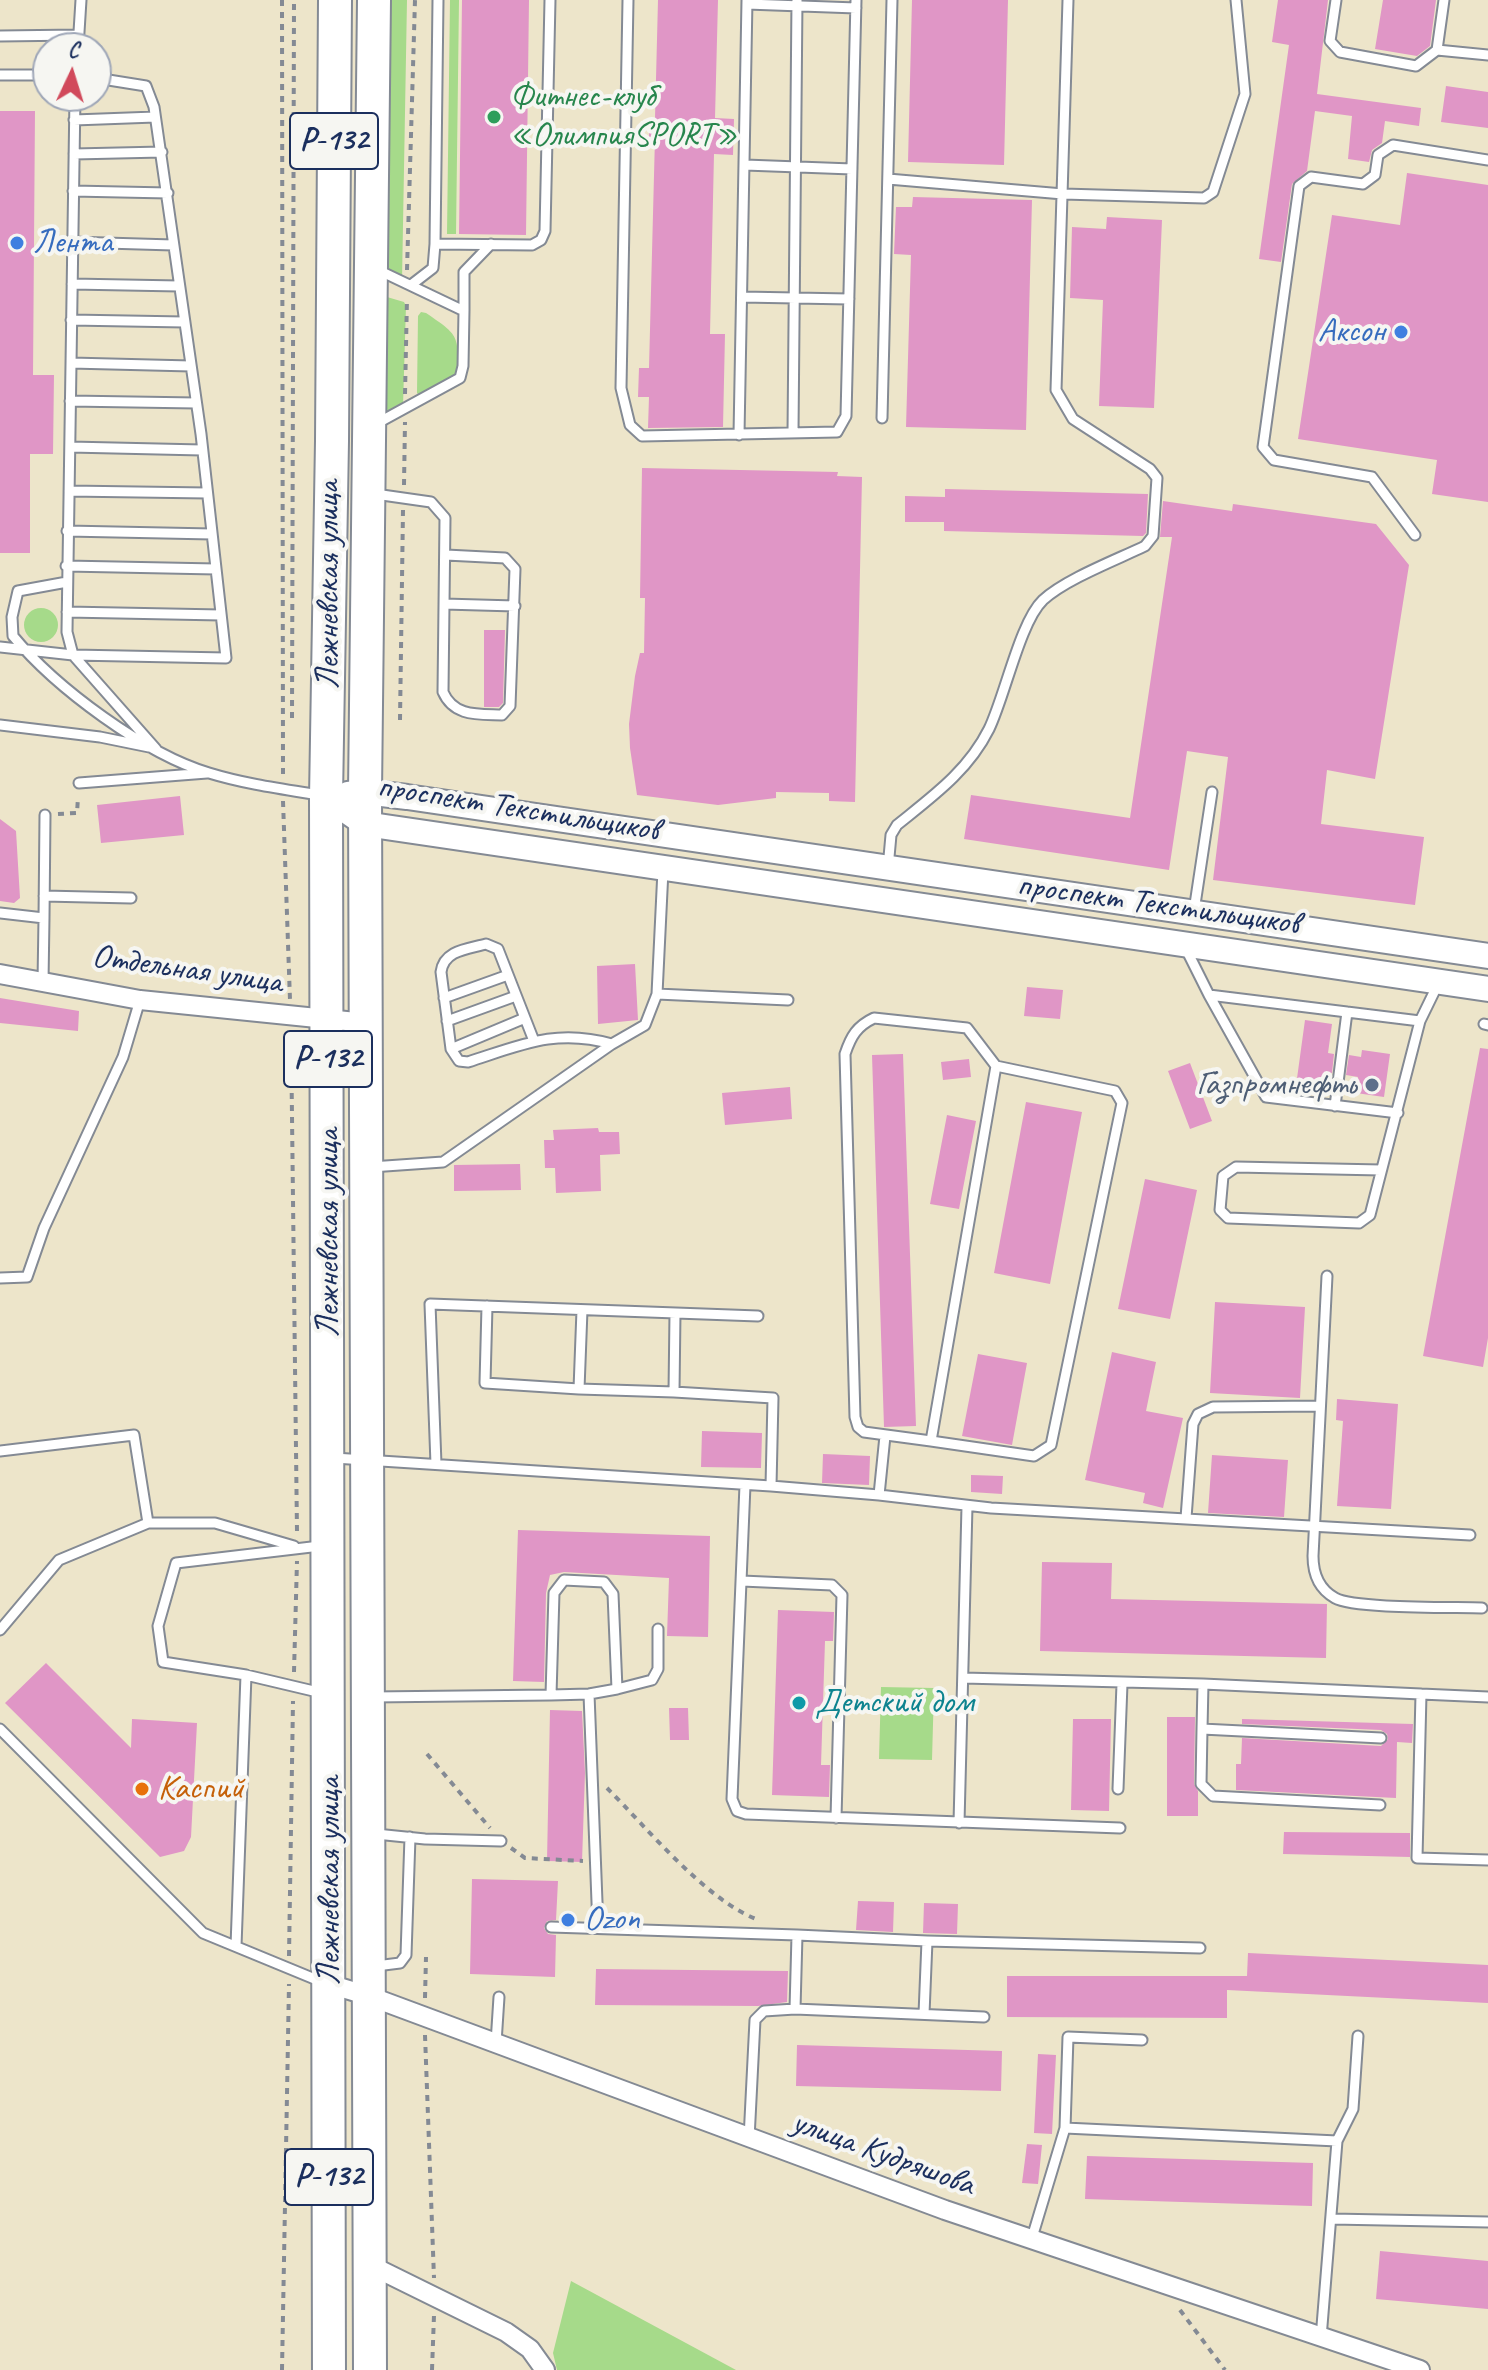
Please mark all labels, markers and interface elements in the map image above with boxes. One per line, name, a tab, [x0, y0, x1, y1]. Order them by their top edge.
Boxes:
north arrow	[32, 32, 112, 112]
text: С	[67, 36, 80, 64]
place label: Фитнес-клуб «ОлимпияSPORT»	[510, 77, 738, 156]
marker: Фитнес-клуб «ОлимпияSPORT»	[485, 108, 503, 126]
road number: Р-132	[290, 113, 378, 169]
place label: Лента	[33, 223, 112, 263]
marker: Лента	[8, 234, 26, 252]
place label: Аксон	[1318, 312, 1385, 352]
marker: Аксон	[1392, 323, 1410, 341]
street label: Лежневская улица	[309, 481, 349, 689]
street label: проспект Текстильщиков	[375, 767, 661, 851]
street label: проспект Текстильщиков	[1015, 865, 1301, 945]
street label: Отдельная улица	[89, 936, 285, 1004]
road number: Р-132	[284, 1031, 372, 1087]
place label: Газпромнефть	[1196, 1065, 1356, 1105]
marker: Газпромнефть	[1363, 1076, 1381, 1094]
street label: Лежневская улица	[309, 1129, 349, 1337]
place label: Детский дом	[815, 1683, 974, 1723]
marker: Детский дом	[790, 1694, 808, 1712]
place label: Каспий	[158, 1769, 244, 1809]
street label: Лежневская улица	[310, 1777, 350, 1985]
marker: Каспий	[133, 1780, 151, 1798]
place label: Ozon	[584, 1900, 640, 1940]
marker: Ozon	[559, 1911, 577, 1929]
street label: улица Кудряшова	[786, 2102, 980, 2206]
road number: Р-132	[285, 2149, 373, 2205]

